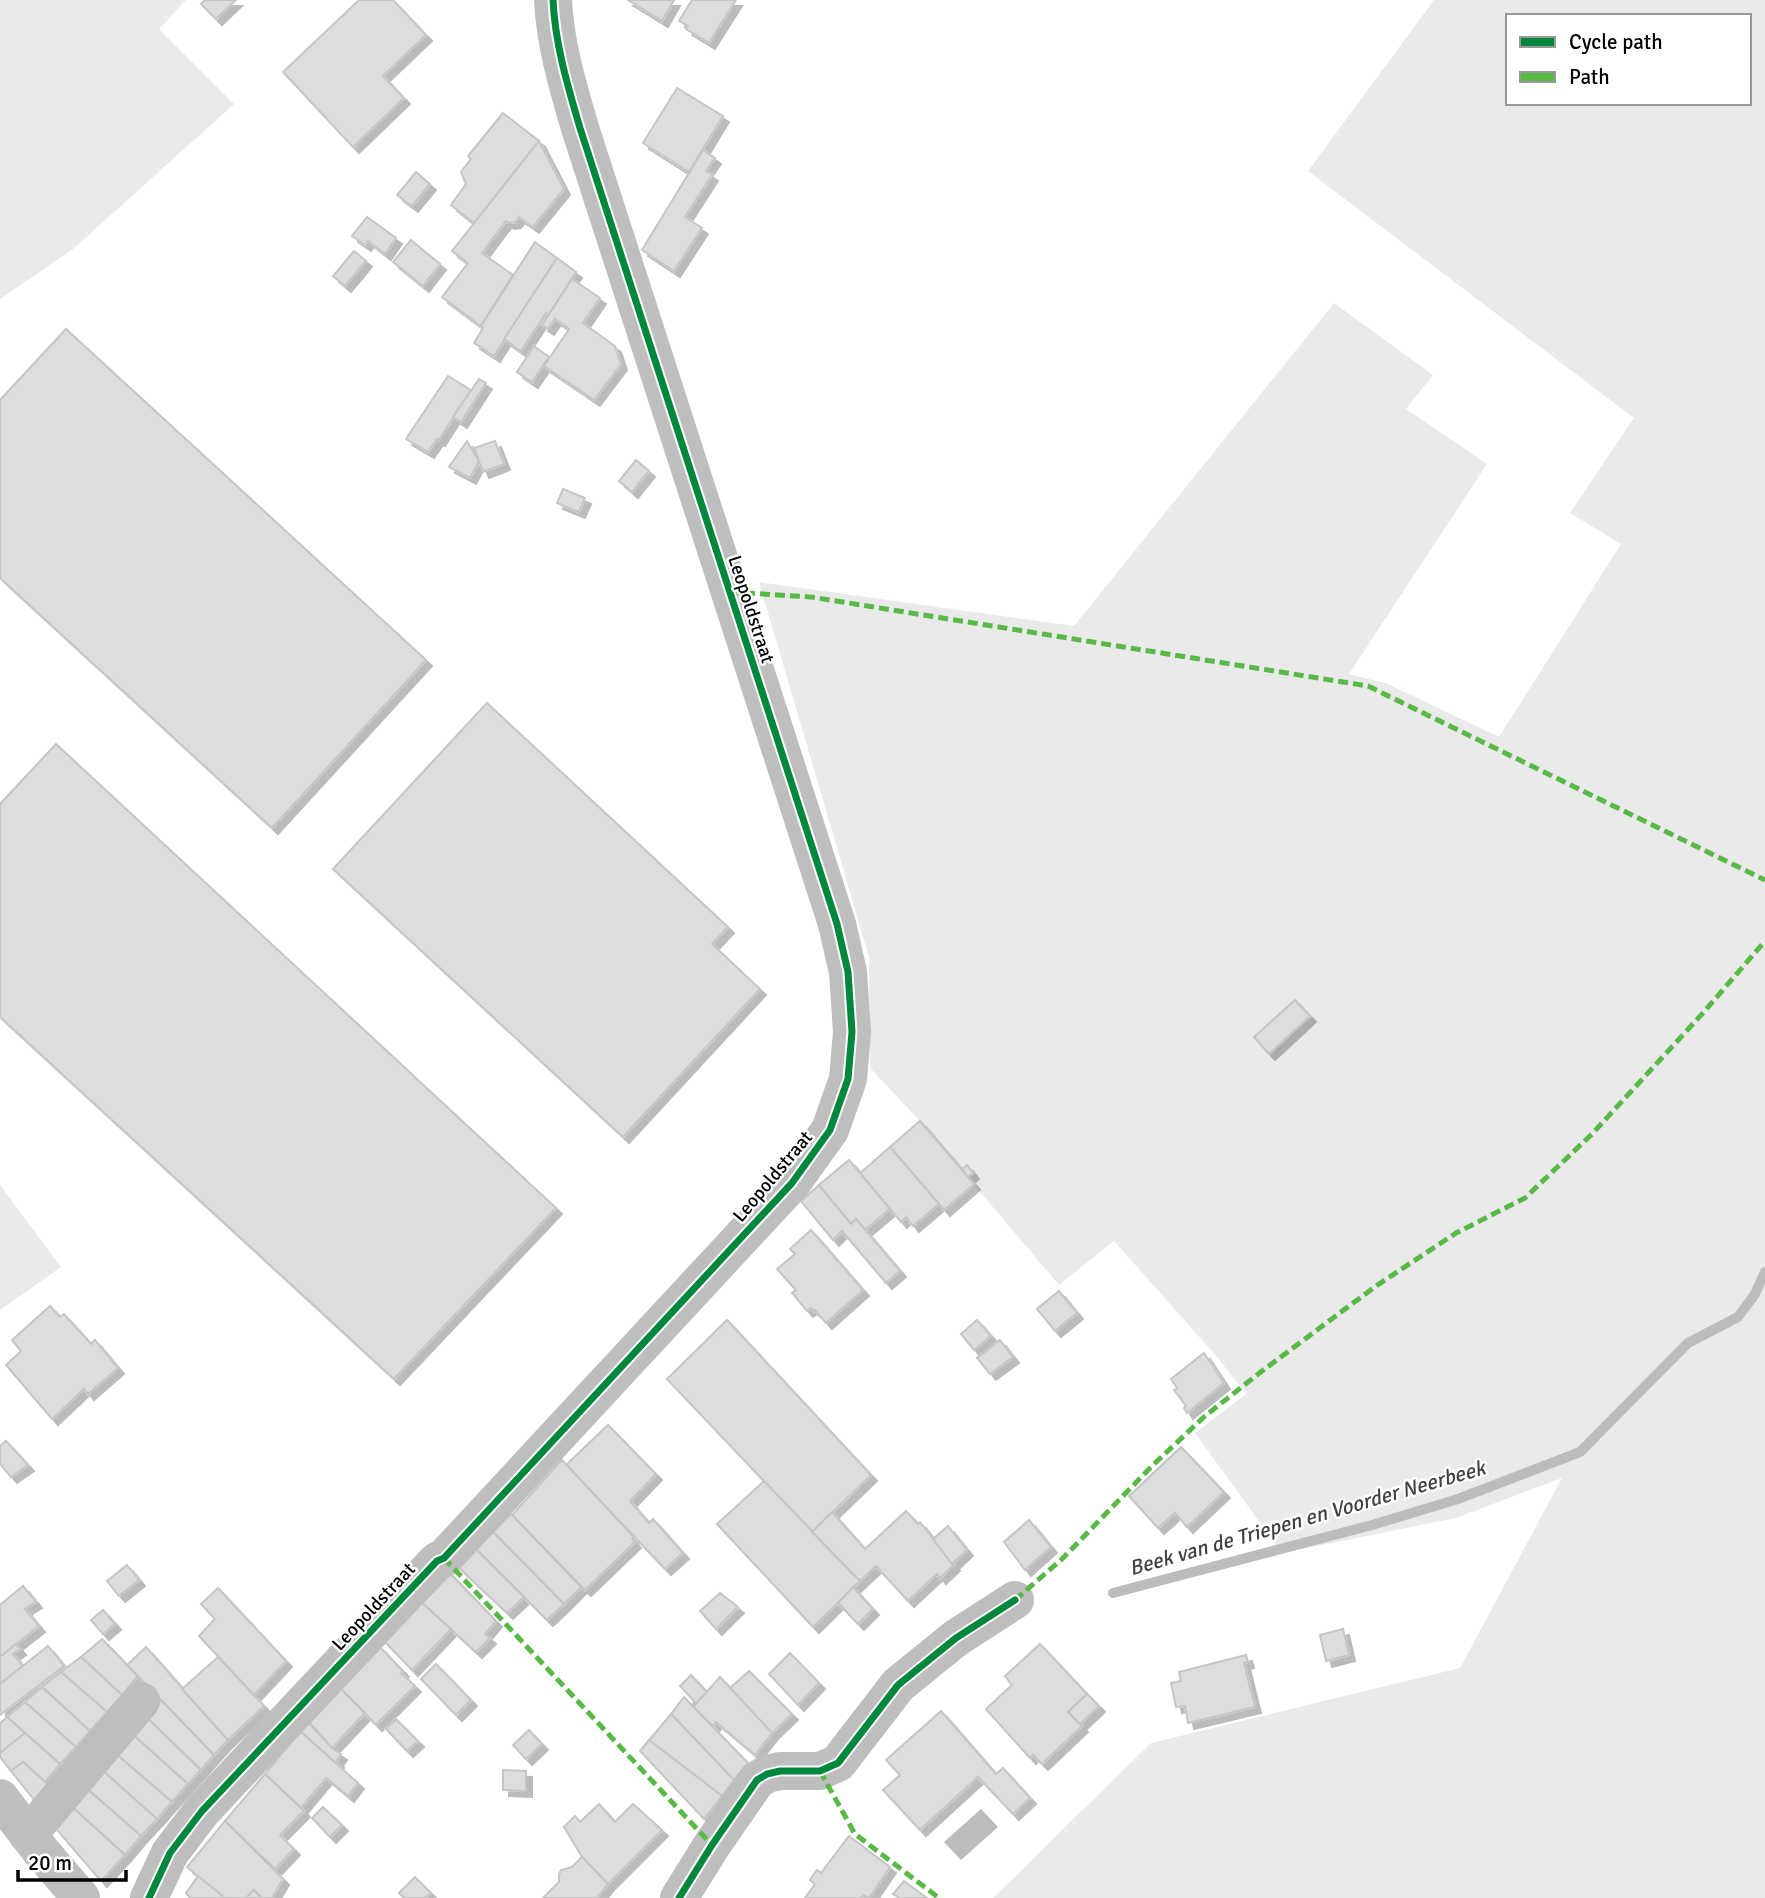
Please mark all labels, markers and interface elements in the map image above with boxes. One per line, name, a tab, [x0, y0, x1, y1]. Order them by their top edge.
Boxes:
legend	[1506, 14, 1751, 105]
text: Cycle path	[1569, 29, 1663, 55]
text: Path	[1569, 64, 1610, 90]
street label: Leopoldstraat	[722, 552, 780, 667]
street label: Leopoldstraat	[728, 1126, 818, 1227]
water label: Beek van de Triepen en Voorder Neerbeek	[1126, 1454, 1490, 1581]
street label: Leopoldstraat	[327, 1557, 421, 1656]
scale bar	[18, 1839, 126, 1883]
text: 20 m	[28, 1850, 72, 1876]

